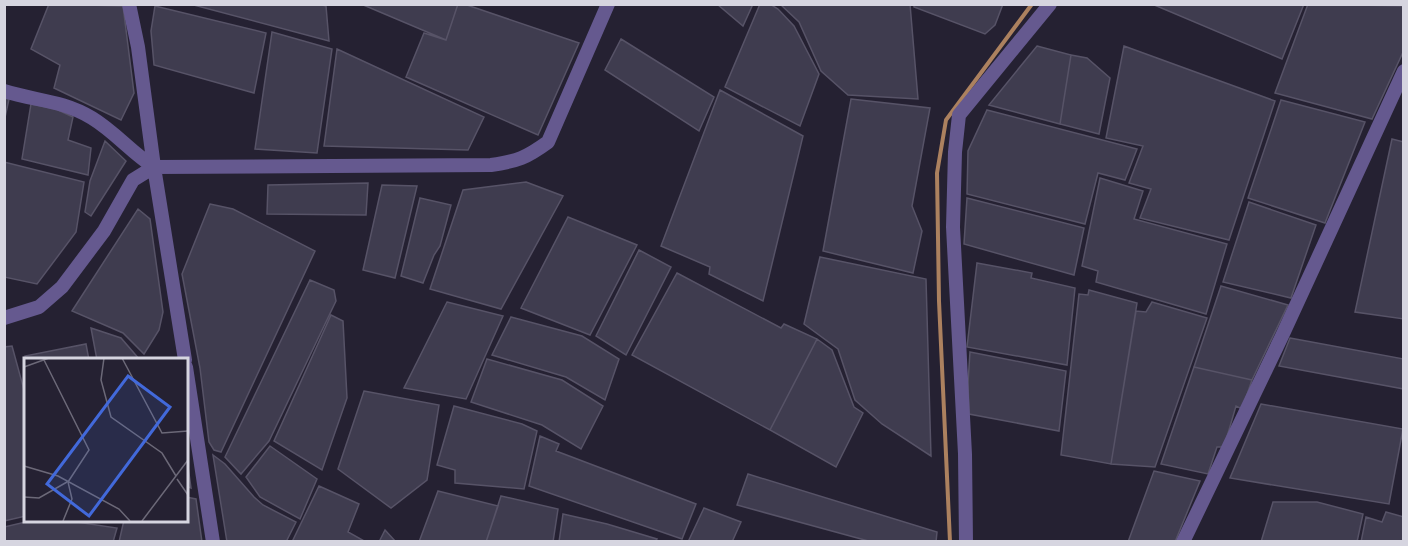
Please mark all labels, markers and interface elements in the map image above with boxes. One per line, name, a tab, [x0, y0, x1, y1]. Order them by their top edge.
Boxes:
inset map	[24, 358, 188, 522]

